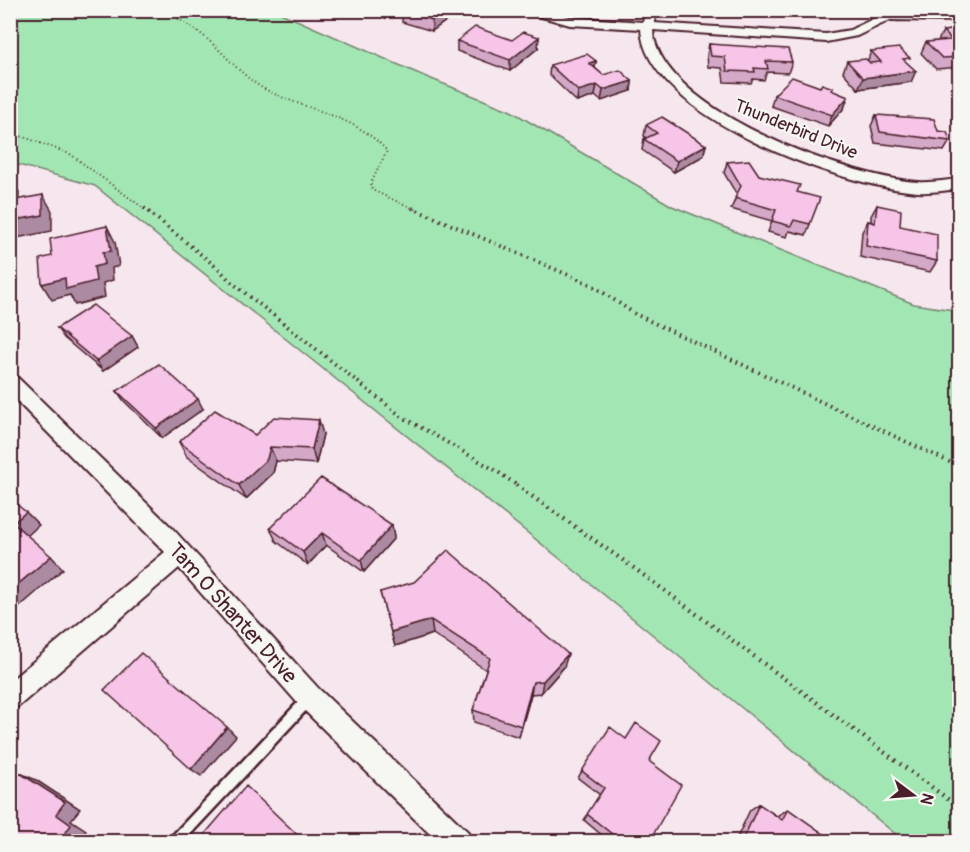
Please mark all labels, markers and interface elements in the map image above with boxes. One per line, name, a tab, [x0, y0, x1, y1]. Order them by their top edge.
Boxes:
street label: Thunderbird Drive	[731, 94, 861, 165]
street label: Tam O Shanter Drive	[162, 537, 303, 690]
north arrow	[883, 765, 943, 825]
text: N	[915, 791, 938, 807]

